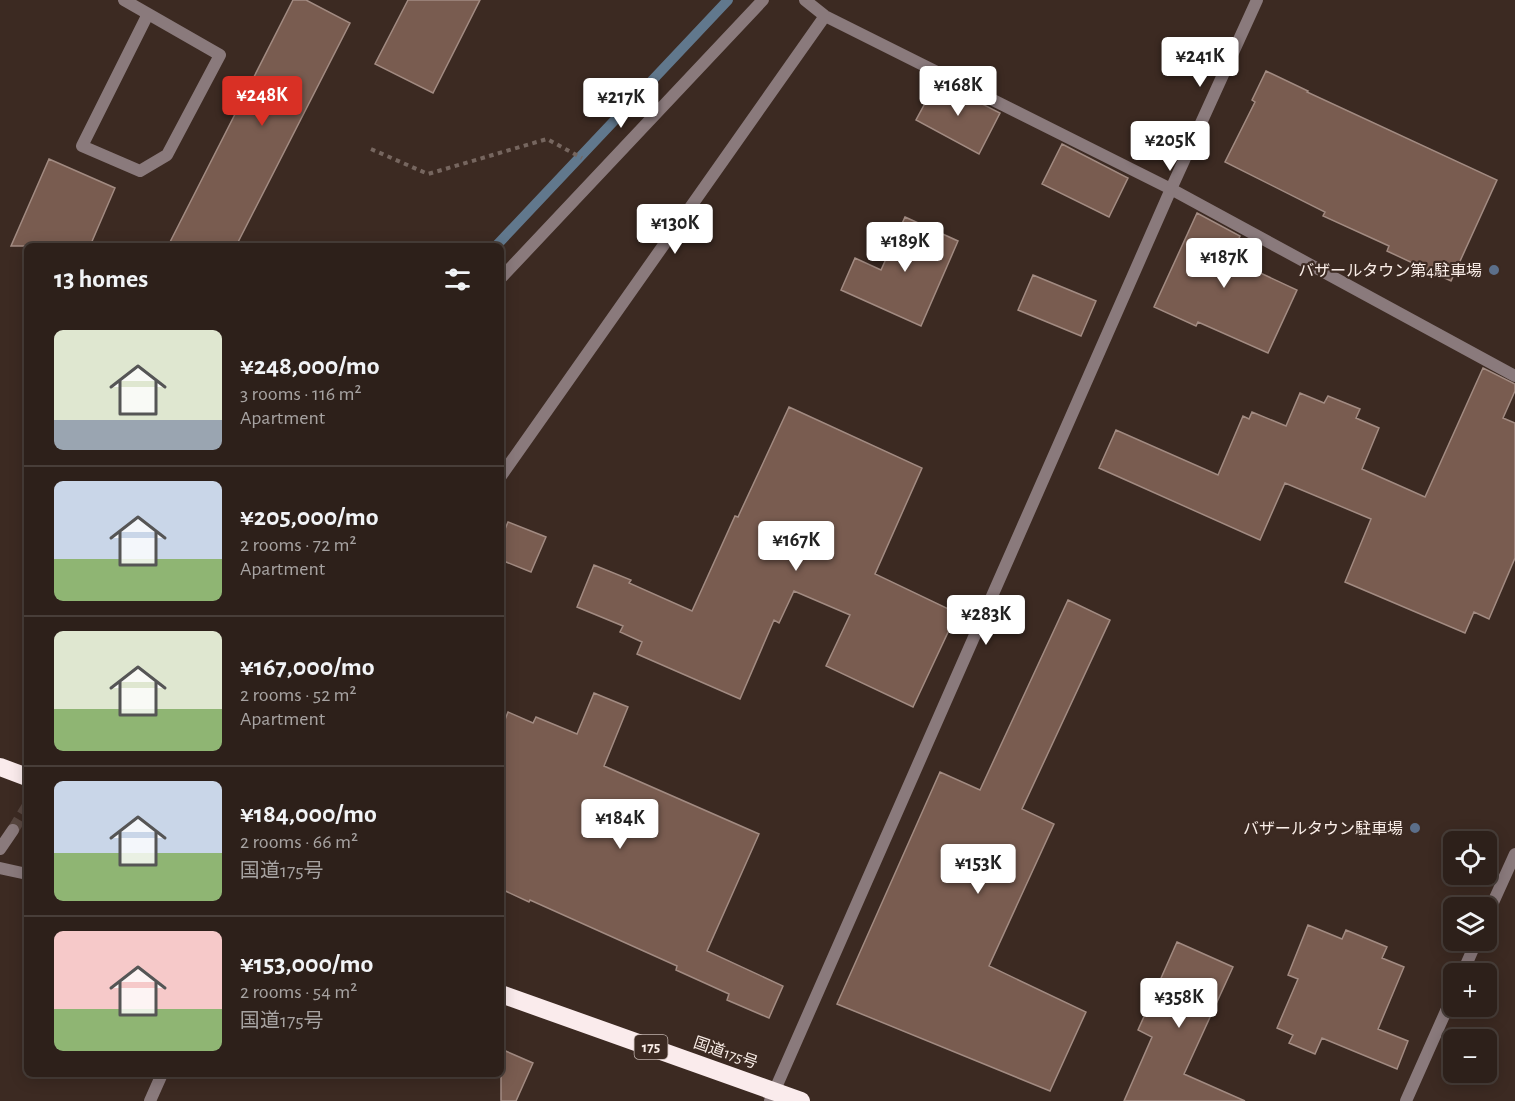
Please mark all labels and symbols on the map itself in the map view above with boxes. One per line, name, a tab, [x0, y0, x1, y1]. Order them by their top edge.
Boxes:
pin: ¥241K	[1158, 37, 1242, 88]
pin: ¥168K	[916, 66, 1000, 117]
pin: ¥248K	[220, 76, 304, 127]
pin: ¥217K	[579, 78, 663, 129]
pin: ¥205K	[1128, 121, 1212, 172]
pin: ¥130K	[633, 204, 717, 255]
pin: ¥189K	[863, 222, 947, 273]
pin: ¥187K	[1182, 238, 1266, 289]
place label: バザールタウン第4駐車場	[1298, 262, 1482, 279]
marker: バザールタウン第4駐車場	[1487, 263, 1501, 277]
pin: ¥167K	[754, 521, 838, 572]
pin: ¥283K	[944, 595, 1028, 646]
pin: ¥184K	[578, 799, 662, 850]
place label: バザールタウン駐車場	[1243, 820, 1403, 837]
marker: バザールタウン駐車場	[1408, 821, 1422, 835]
pin: ¥153K	[936, 844, 1020, 895]
pin: ¥358K	[1137, 978, 1221, 1029]
street label: 国道175号	[691, 1034, 760, 1071]
road number: 175	[634, 1035, 668, 1059]

